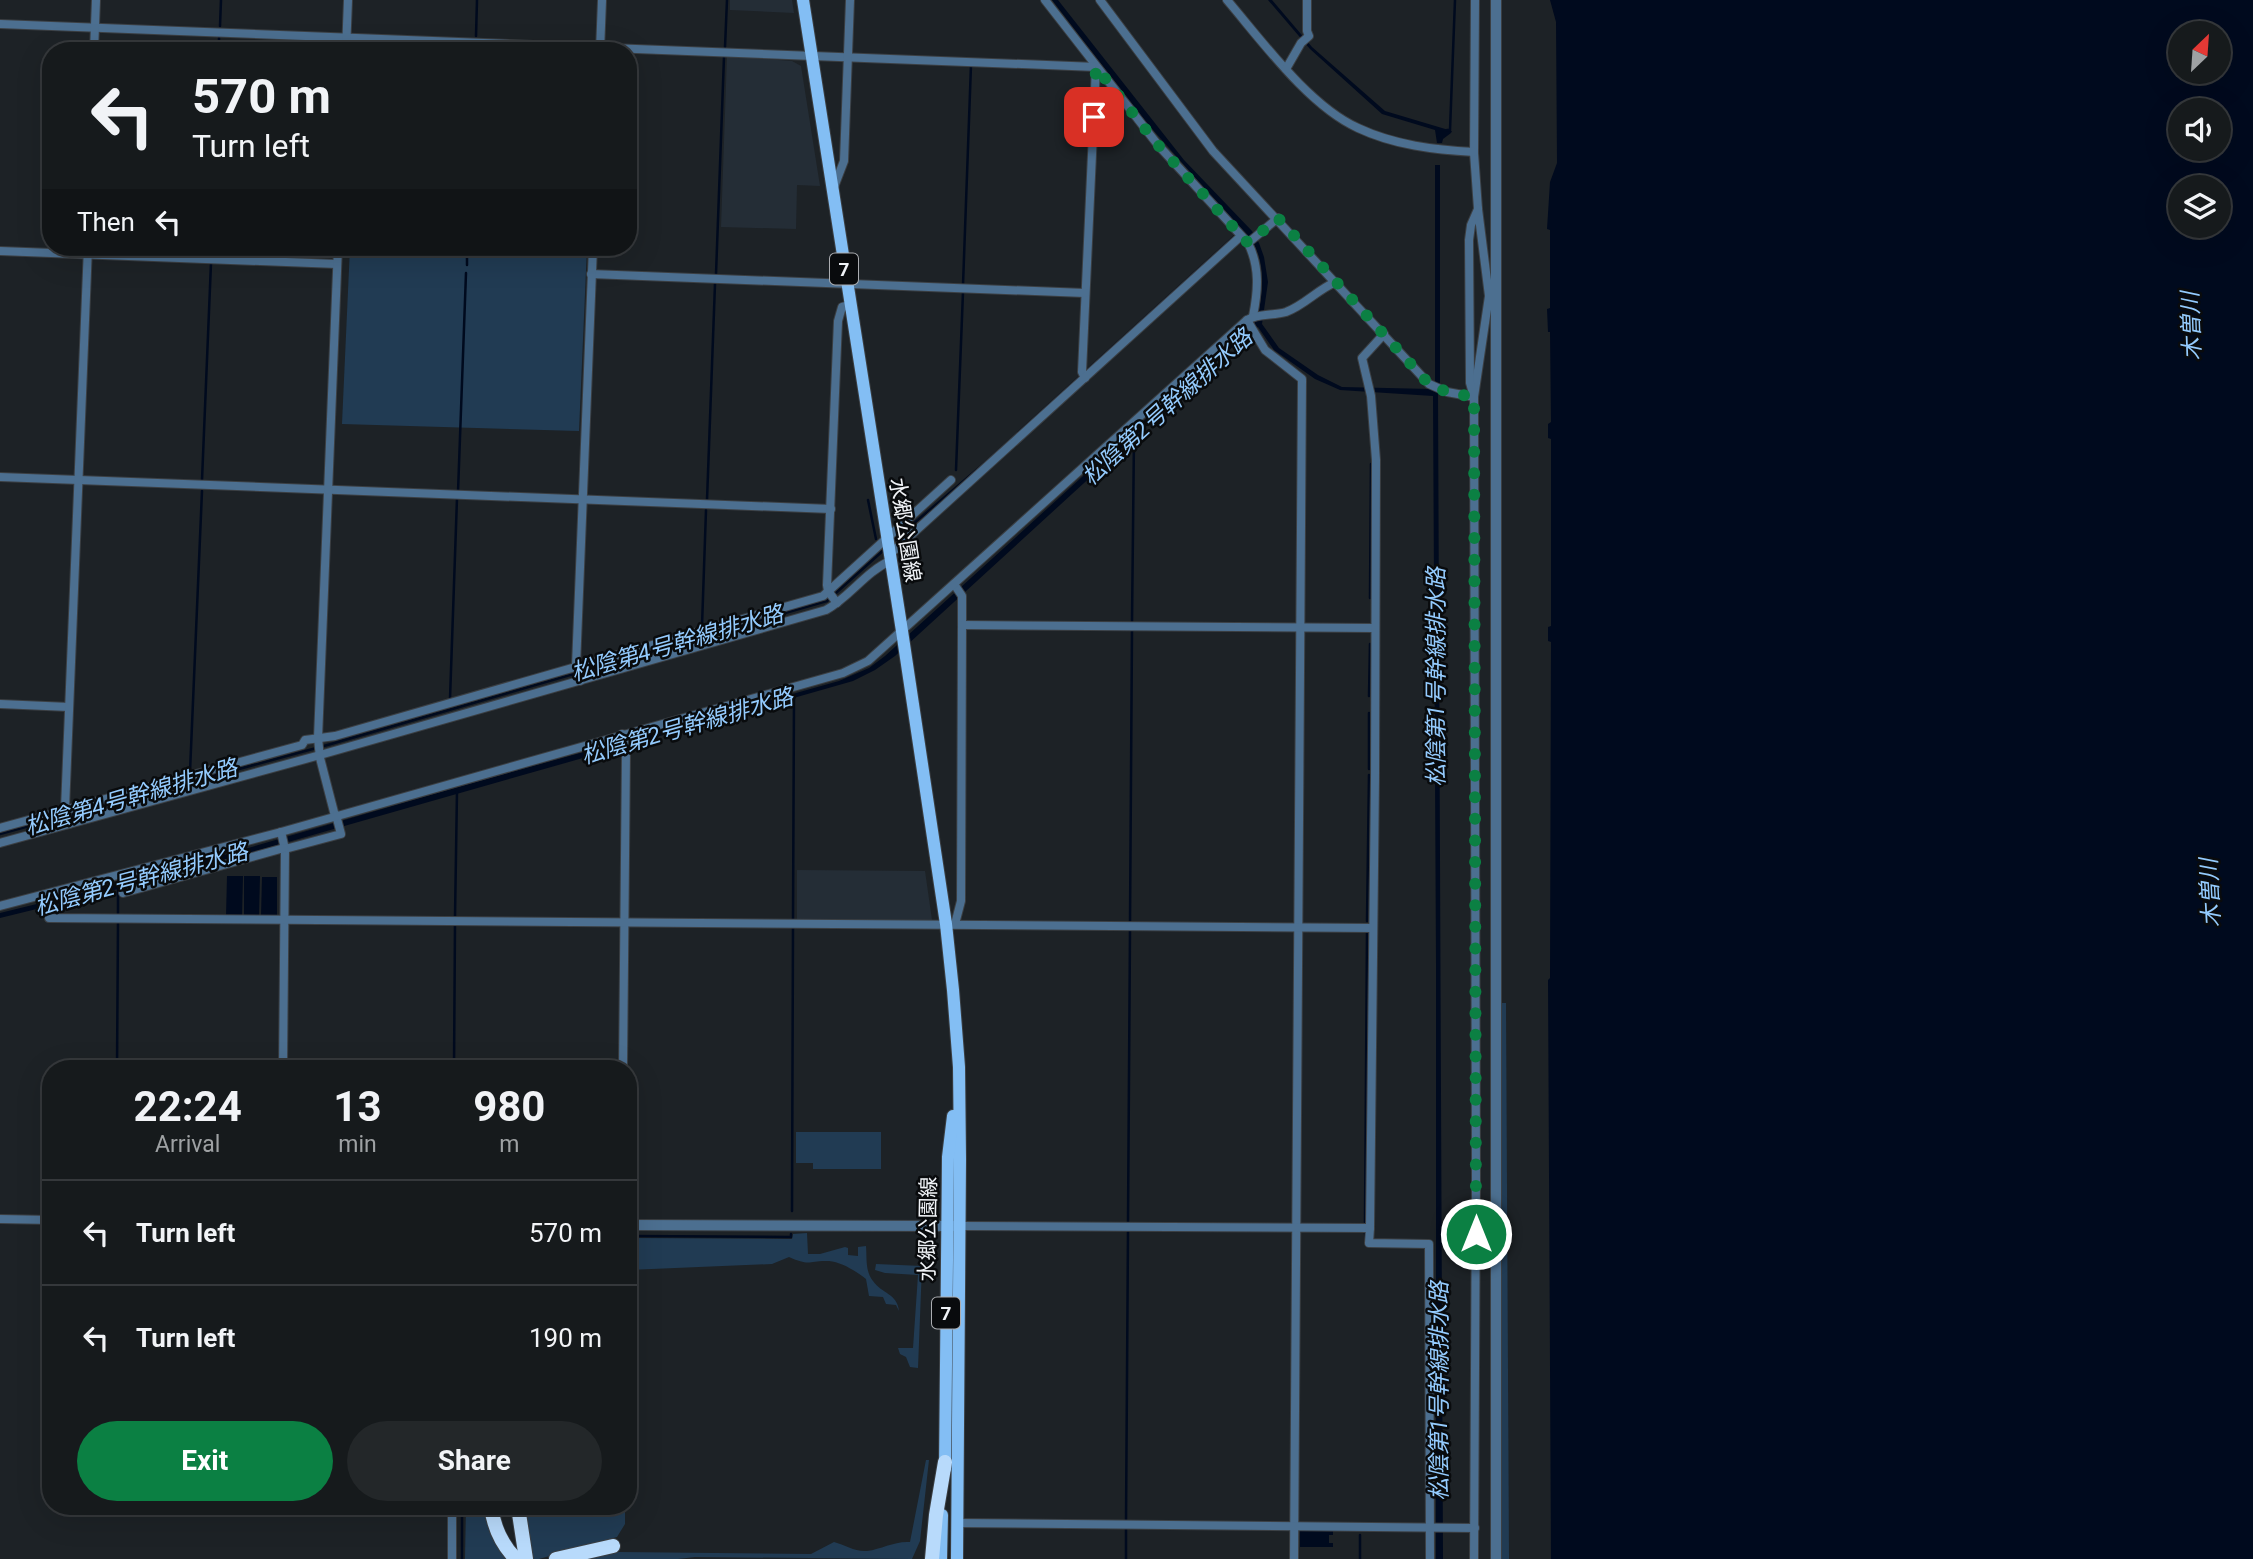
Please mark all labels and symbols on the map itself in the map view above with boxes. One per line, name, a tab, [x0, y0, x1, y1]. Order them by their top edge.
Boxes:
north arrow	[2168, 21, 2231, 84]
pin	[1064, 87, 1124, 147]
road number: 7	[830, 254, 858, 284]
water label: 木曽川	[2177, 288, 2206, 361]
water label: 松陰第2号幹線排水路	[1077, 323, 1259, 491]
street label: 水郷公園線	[885, 476, 925, 584]
water label: 松陰第1号幹線排水路	[1423, 565, 1450, 787]
water label: 松陰第4号幹線排水路	[568, 600, 788, 687]
water label: 松陰第2号幹線排水路	[578, 683, 798, 770]
water label: 松陰第4号幹線排水路	[22, 754, 242, 841]
water label: 松陰第2号幹線排水路	[32, 838, 253, 921]
water label: 木曽川	[2195, 855, 2226, 928]
street label: 水郷公園線	[915, 1176, 941, 1282]
position arrow	[1439, 1197, 1513, 1271]
water label: 松陰第1号幹線排水路	[1426, 1279, 1453, 1501]
road number: 7	[932, 1298, 960, 1329]

